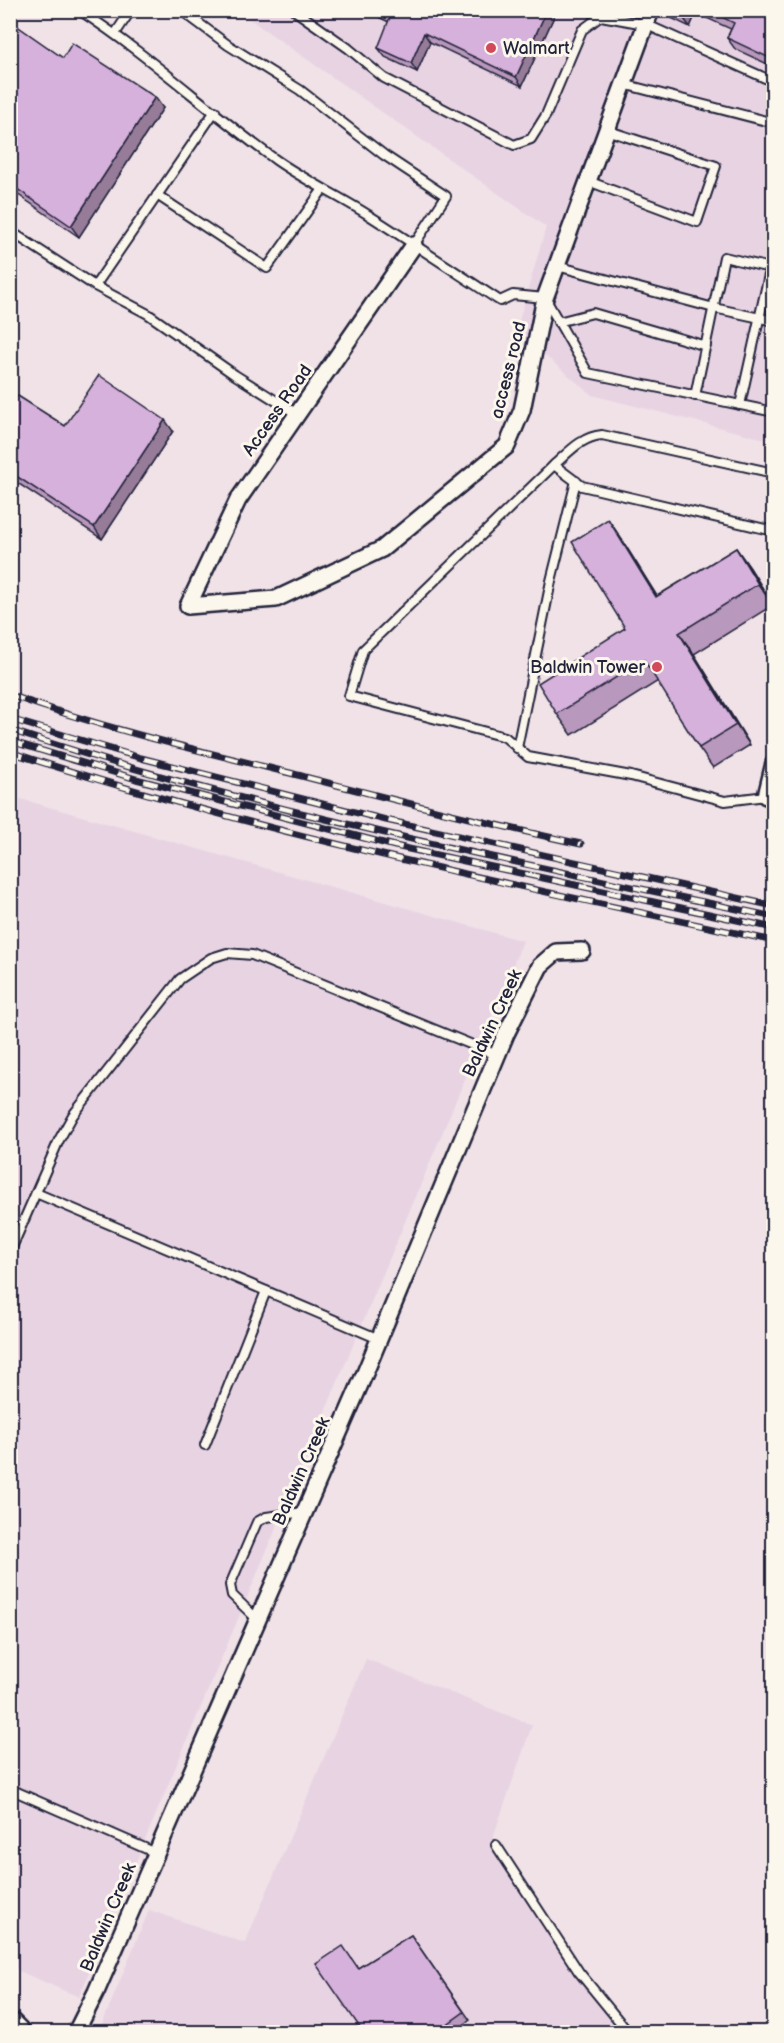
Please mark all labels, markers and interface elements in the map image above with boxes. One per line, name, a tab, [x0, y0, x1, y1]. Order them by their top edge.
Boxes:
place label: Walmart	[503, 38, 570, 59]
marker: Walmart	[484, 41, 498, 55]
street label: access road	[486, 319, 531, 421]
street label: Access Road	[238, 361, 317, 460]
place label: Baldwin Tower	[530, 657, 645, 678]
marker: Baldwin Tower	[650, 660, 664, 674]
street label: Baldwin Creek	[458, 966, 527, 1080]
street label: Baldwin Creek	[268, 1414, 335, 1529]
street label: Baldwin Creek	[76, 1859, 141, 1975]

